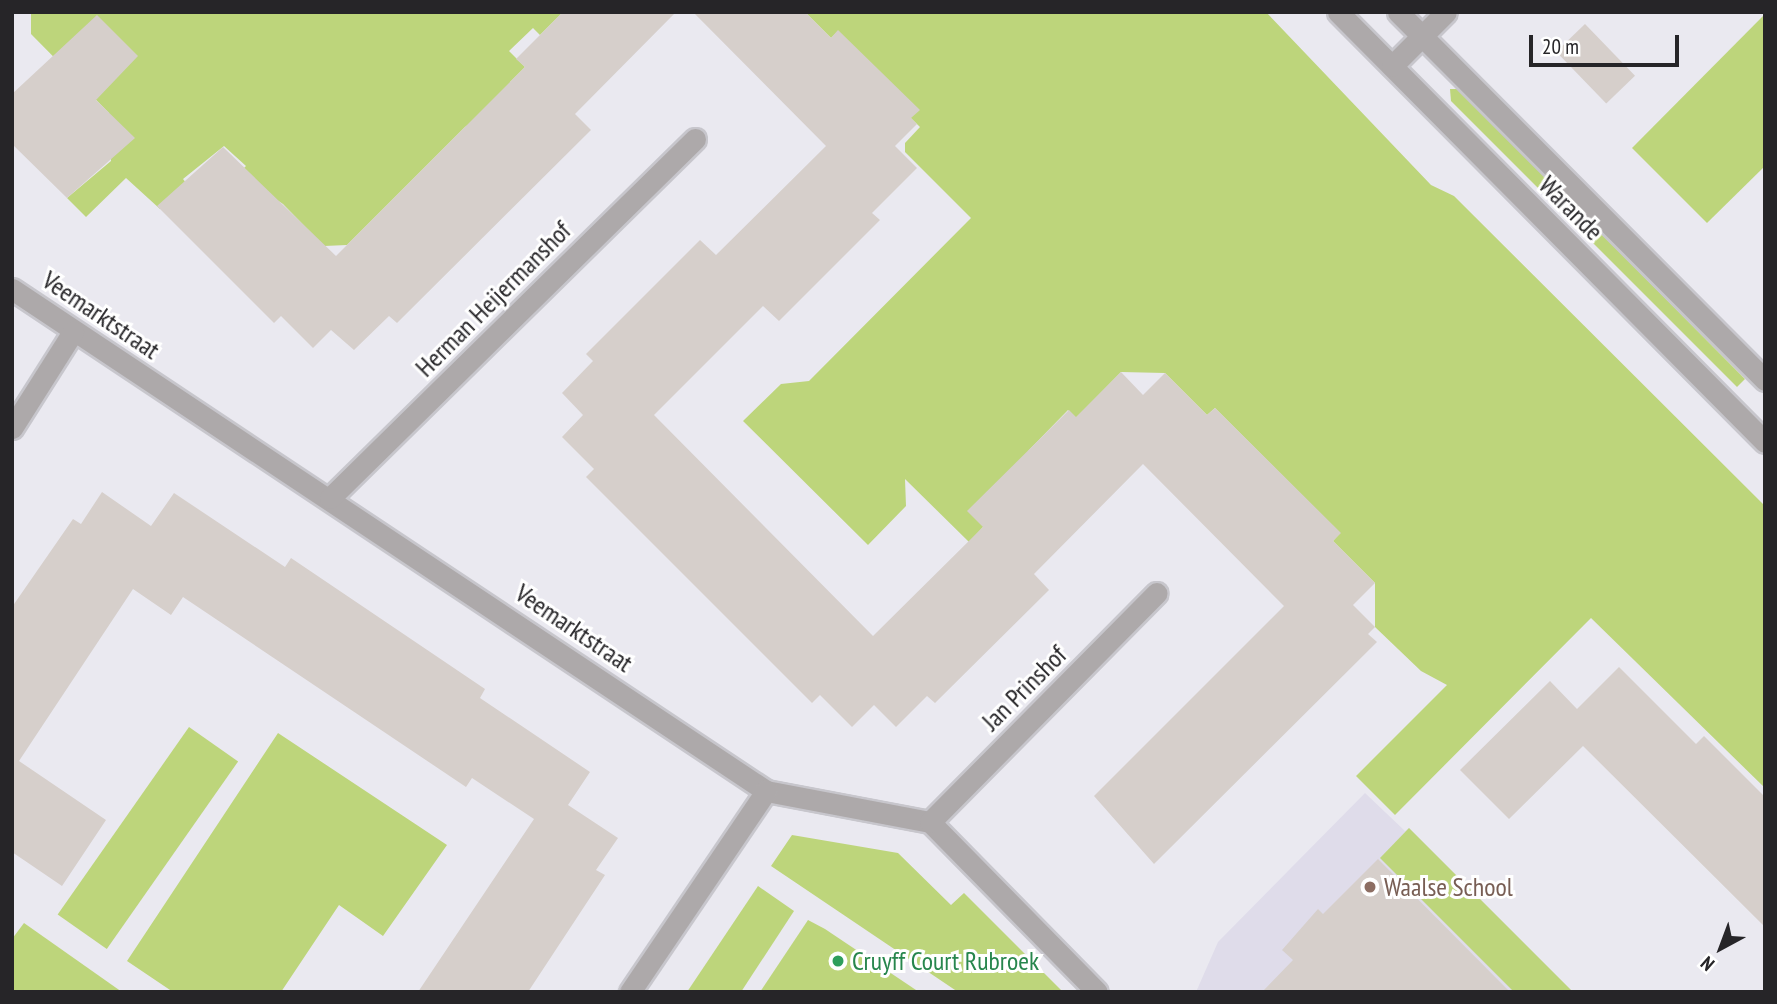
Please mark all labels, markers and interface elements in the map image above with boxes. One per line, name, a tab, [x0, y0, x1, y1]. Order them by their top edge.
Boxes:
scale bar	[1532, 21, 1682, 65]
text: 20 m	[1542, 33, 1579, 60]
street label: Warande	[1532, 169, 1610, 247]
street label: Herman Heijermanshof	[409, 215, 577, 383]
street label: Veemarktstraat	[36, 264, 166, 366]
street label: Veemarktstraat	[509, 577, 639, 679]
street label: Jan Prinshof	[975, 639, 1073, 737]
place label: Waalse School	[1384, 871, 1513, 903]
marker: Waalse School	[1362, 879, 1378, 895]
north arrow	[1686, 913, 1756, 983]
place label: Cruyff Court Rubroek	[852, 945, 1039, 977]
text: N	[1695, 951, 1719, 976]
marker: Cruyff Court Rubroek	[830, 953, 846, 969]

